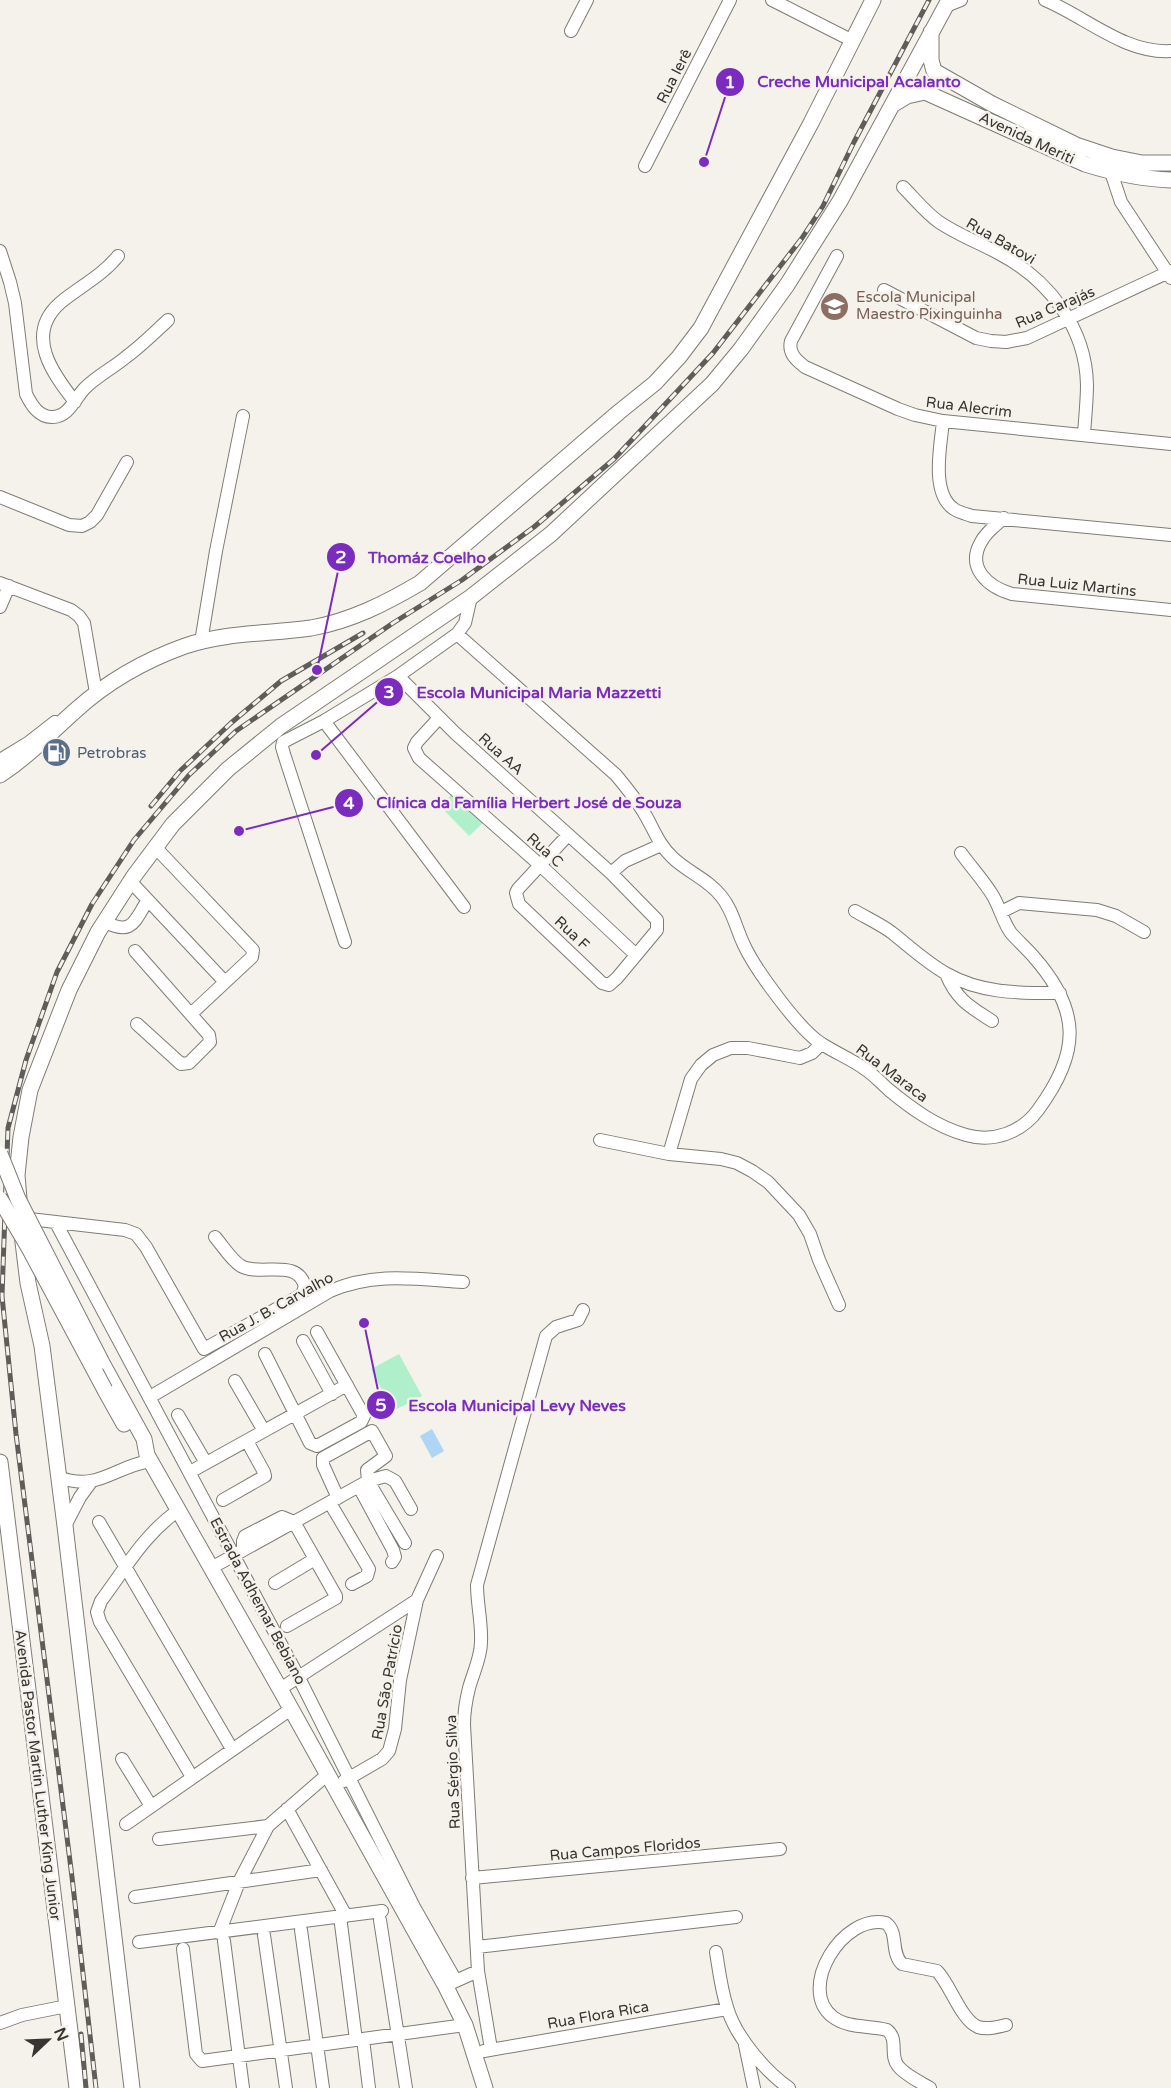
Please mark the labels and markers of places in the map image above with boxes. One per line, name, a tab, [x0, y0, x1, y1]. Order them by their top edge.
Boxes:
callout: Creche Municipal Acalanto	[715, 65, 972, 99]
place label: Escola Municipal Maestro Pixinguinha	[856, 288, 1003, 323]
school or university icon: Escola Municipal Maestro Pixinguinha	[819, 290, 851, 322]
callout: Thomáz Coelho	[326, 540, 498, 574]
callout: Escola Municipal Maria Mazzetti	[374, 675, 673, 709]
fuel station icon: Petrobras	[40, 737, 72, 769]
place label: Petrobras	[77, 744, 147, 762]
callout: Clínica da Família Herbert José de Souza	[334, 786, 693, 820]
callout: Escola Municipal Levy Neves	[366, 1388, 638, 1422]

